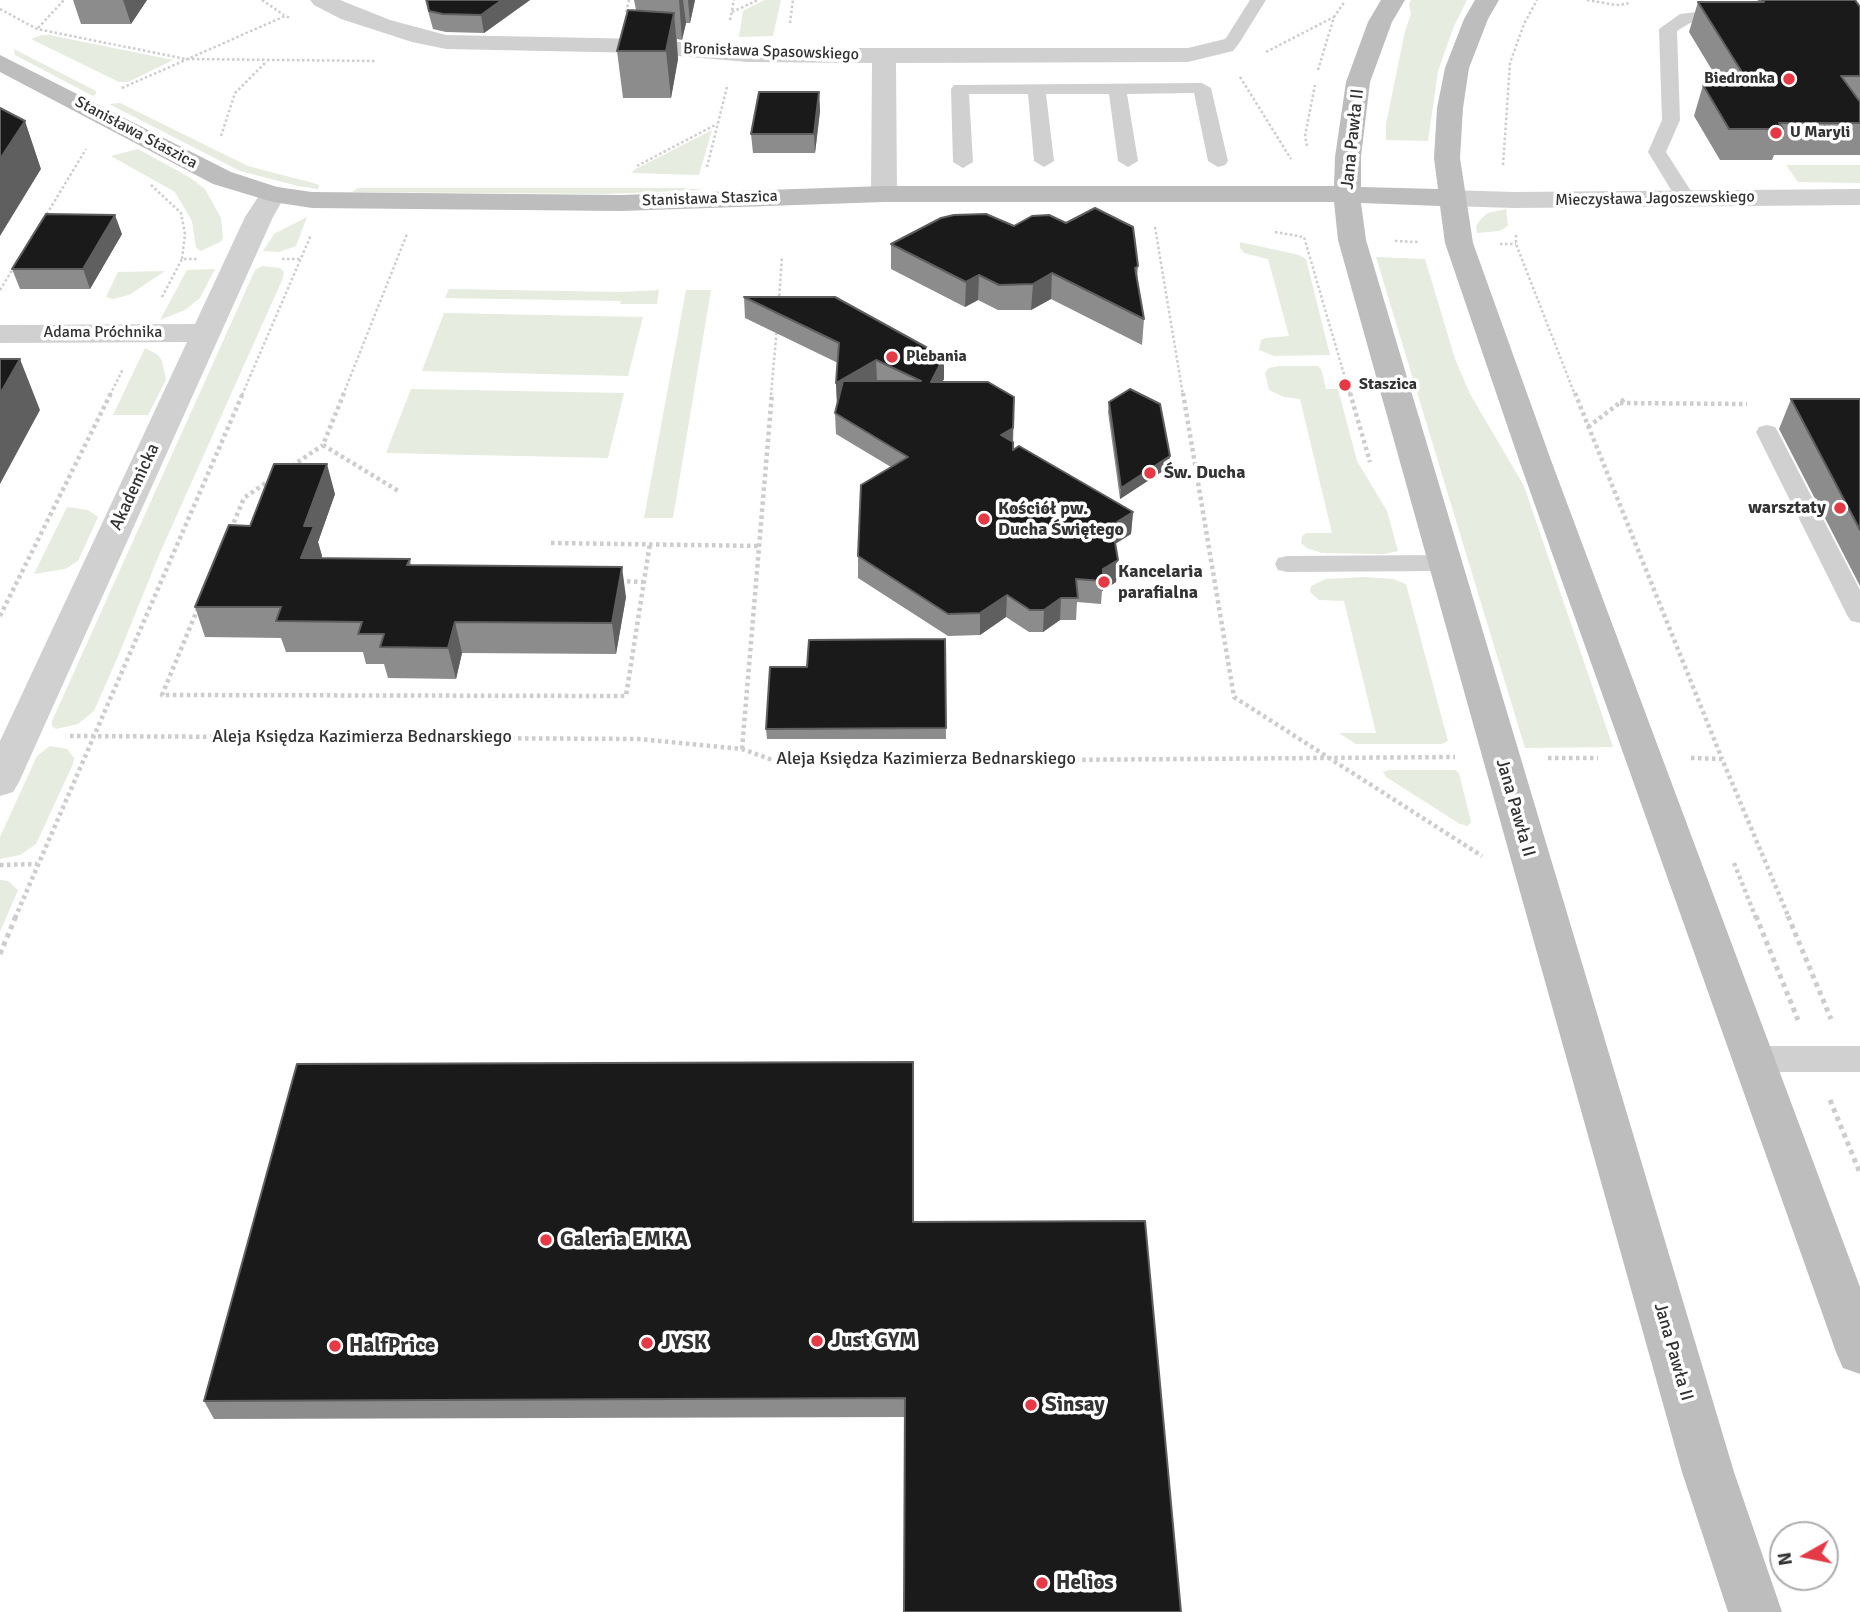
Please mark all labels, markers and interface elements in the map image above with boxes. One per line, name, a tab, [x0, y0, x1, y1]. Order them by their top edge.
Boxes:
street label: Bronisława Spasowskiego	[683, 39, 859, 65]
place label: Biedronka	[1704, 69, 1775, 89]
marker: Biedronka	[1781, 71, 1797, 87]
street label: Jana Pawła II	[1337, 88, 1369, 190]
street label: Stanisława Staszica	[72, 93, 200, 173]
place label: U Maryli	[1790, 123, 1850, 143]
marker: U Maryli	[1768, 125, 1784, 141]
street label: Stanisława Staszica	[642, 187, 778, 211]
street label: Mieczysława Jagoszewskiego	[1555, 188, 1755, 210]
street label: Adama Próchnika	[44, 323, 162, 343]
place label: Plebania	[906, 347, 967, 367]
marker: Plebania	[884, 349, 900, 365]
place label: Staszica	[1359, 375, 1417, 395]
marker: Staszica	[1337, 377, 1353, 393]
street label: Akademicka	[105, 440, 165, 534]
place label: Św. Ducha	[1164, 462, 1245, 484]
marker: Św. Ducha	[1142, 465, 1158, 481]
place label: warsztaty	[1748, 497, 1826, 519]
place label: Kościół pw. Ducha Świętego	[998, 498, 1124, 540]
marker: warsztaty	[1832, 500, 1848, 516]
marker: Kościół pw. Ducha Świętego	[976, 511, 992, 527]
place label: Kancelaria parafialna	[1118, 561, 1203, 604]
marker: Kancelaria parafialna	[1096, 574, 1112, 590]
street label: Aleja Księdza Kazimierza Bednarskiego	[212, 726, 512, 748]
street label: Aleja Księdza Kazimierza Bednarskiego	[776, 748, 1076, 770]
street label: Jana Pawła II	[1491, 756, 1539, 860]
place label: Galeria EMKA	[560, 1227, 688, 1253]
marker: Galeria EMKA	[538, 1232, 554, 1248]
street label: Jana Pawła II	[1649, 1300, 1697, 1404]
place label: Just GYM	[831, 1328, 916, 1354]
place label: JYSK	[661, 1330, 707, 1356]
place label: HalfPrice	[349, 1333, 435, 1359]
marker: Just GYM	[809, 1333, 825, 1349]
marker: JYSK	[639, 1335, 655, 1351]
marker: HalfPrice	[327, 1338, 343, 1354]
place label: Sinsay	[1045, 1392, 1105, 1418]
marker: Sinsay	[1023, 1397, 1039, 1413]
north arrow	[1769, 1521, 1839, 1591]
text: N	[1772, 1551, 1798, 1567]
place label: Helios	[1056, 1570, 1114, 1596]
marker: Helios	[1034, 1575, 1050, 1591]

